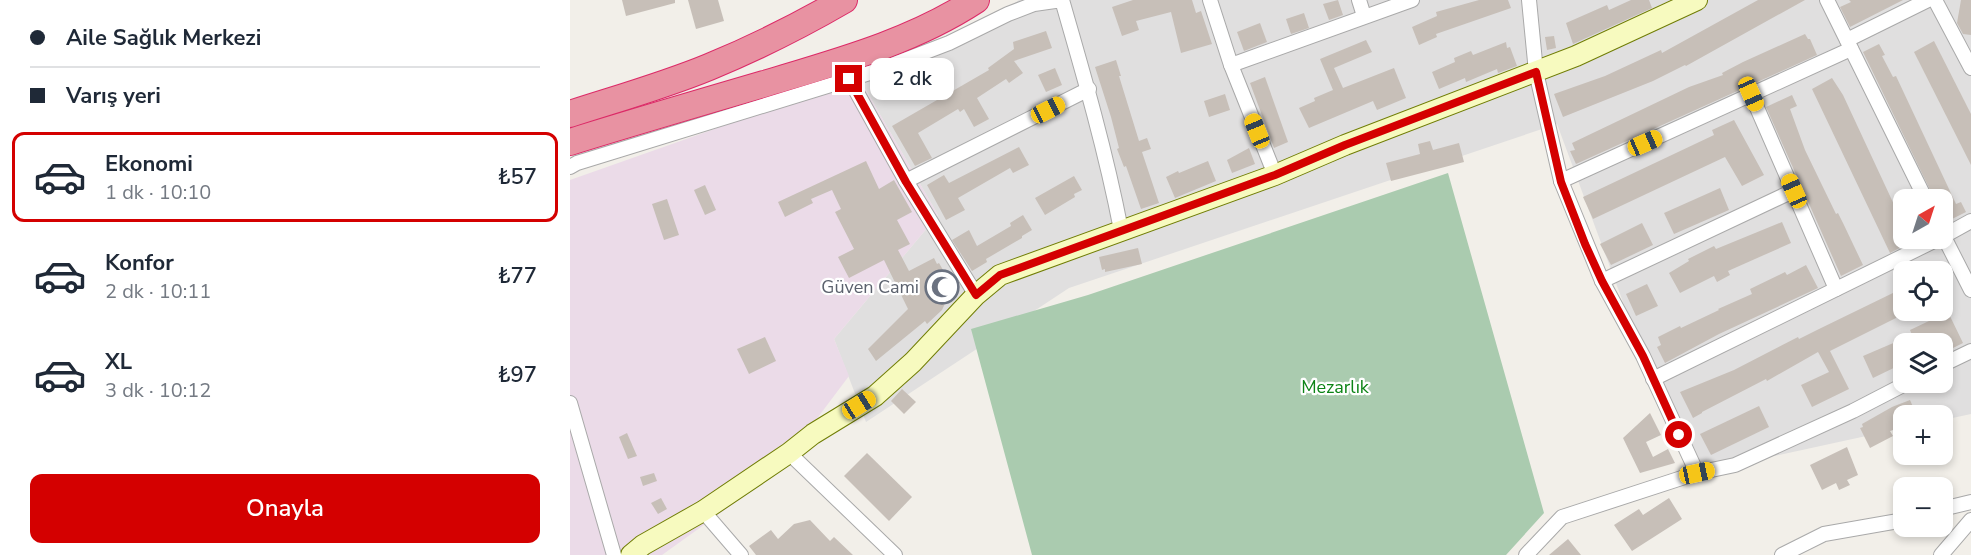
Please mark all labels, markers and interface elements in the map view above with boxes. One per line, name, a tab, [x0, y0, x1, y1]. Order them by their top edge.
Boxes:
text: Aile Sağlık Merkezi	[66, 23, 261, 53]
callout: 2 dk	[870, 58, 954, 100]
route end	[835, 65, 862, 92]
text: 2 dk	[892, 65, 932, 92]
car	[1735, 74, 1767, 114]
text: Varış yeri	[66, 81, 161, 111]
car	[1028, 94, 1068, 126]
car	[1242, 111, 1272, 151]
car	[1625, 127, 1665, 159]
text: Ekonomi	[105, 149, 193, 179]
icon: car	[33, 150, 87, 204]
text: ₺57	[497, 162, 537, 192]
car	[1778, 171, 1810, 211]
text: 1 dk · 10:10	[105, 179, 211, 206]
north arrow	[1893, 189, 1953, 249]
map controls	[1893, 189, 1953, 537]
text: Konfor	[105, 248, 174, 278]
icon: car	[33, 249, 87, 303]
text: ₺77	[497, 261, 537, 291]
button: locate	[1893, 261, 1953, 321]
mosque icon: Güven Cami	[924, 269, 960, 305]
place label: Güven Cami	[821, 275, 919, 299]
text: 2 dk · 10:11	[105, 278, 211, 305]
button: layers	[1893, 333, 1953, 393]
text: XL	[105, 347, 132, 377]
icon: car	[33, 348, 87, 402]
text: ₺97	[497, 360, 537, 390]
park label: Mezarlık	[1301, 375, 1370, 399]
text: 3 dk · 10:12	[105, 377, 211, 404]
car	[839, 388, 879, 422]
button: +	[1893, 405, 1953, 465]
route start	[1665, 421, 1692, 448]
car	[1678, 460, 1716, 486]
button: Onayla	[30, 474, 540, 543]
button: −	[1893, 477, 1953, 537]

